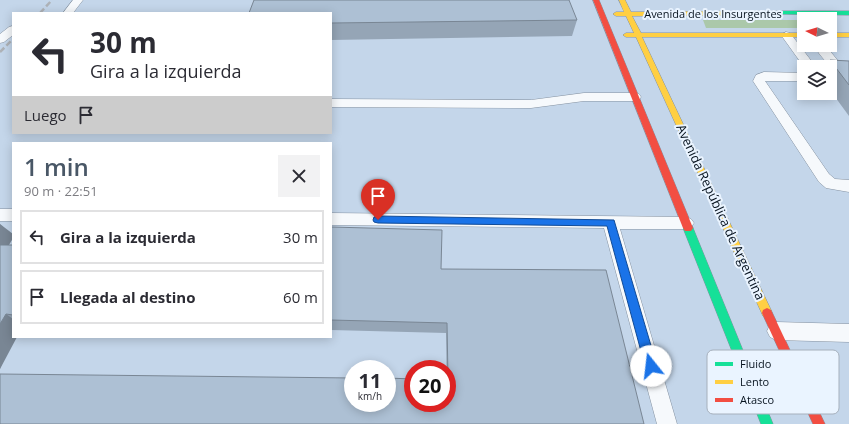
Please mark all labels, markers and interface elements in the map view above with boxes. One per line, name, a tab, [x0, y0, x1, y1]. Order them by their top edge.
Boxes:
street label: Avenida de los Insurgentes	[644, 6, 782, 21]
north arrow	[797, 12, 837, 52]
map controls	[797, 12, 837, 100]
text: 30 m	[90, 23, 157, 61]
icon: left	[24, 28, 76, 80]
text: Gira a la izquierda	[90, 59, 242, 83]
button: layers	[797, 60, 837, 100]
icon: arrive	[75, 104, 97, 126]
text: Luego	[24, 105, 67, 125]
street label: Avenida República de Argentina	[672, 121, 770, 303]
text: 1 min	[24, 150, 89, 183]
button: close	[278, 155, 320, 197]
pin	[361, 179, 395, 220]
text: 90 m · 22:51	[24, 182, 98, 200]
icon: arrive	[367, 185, 389, 207]
icon: left	[26, 226, 48, 248]
text: Gira a la izquierda	[60, 227, 196, 247]
text: 30 m	[283, 227, 318, 247]
icon: arrive	[26, 286, 48, 308]
text: Llegada al destino	[60, 287, 195, 307]
text: 60 m	[283, 287, 318, 307]
position arrow	[630, 345, 672, 387]
legend	[707, 350, 839, 414]
text: Fluido	[740, 356, 772, 371]
speed limit sign: 20	[404, 360, 456, 412]
text: 11	[359, 367, 381, 394]
text: Lento	[740, 374, 770, 389]
text: km/h	[358, 389, 382, 403]
text: Atasco	[740, 392, 775, 407]

